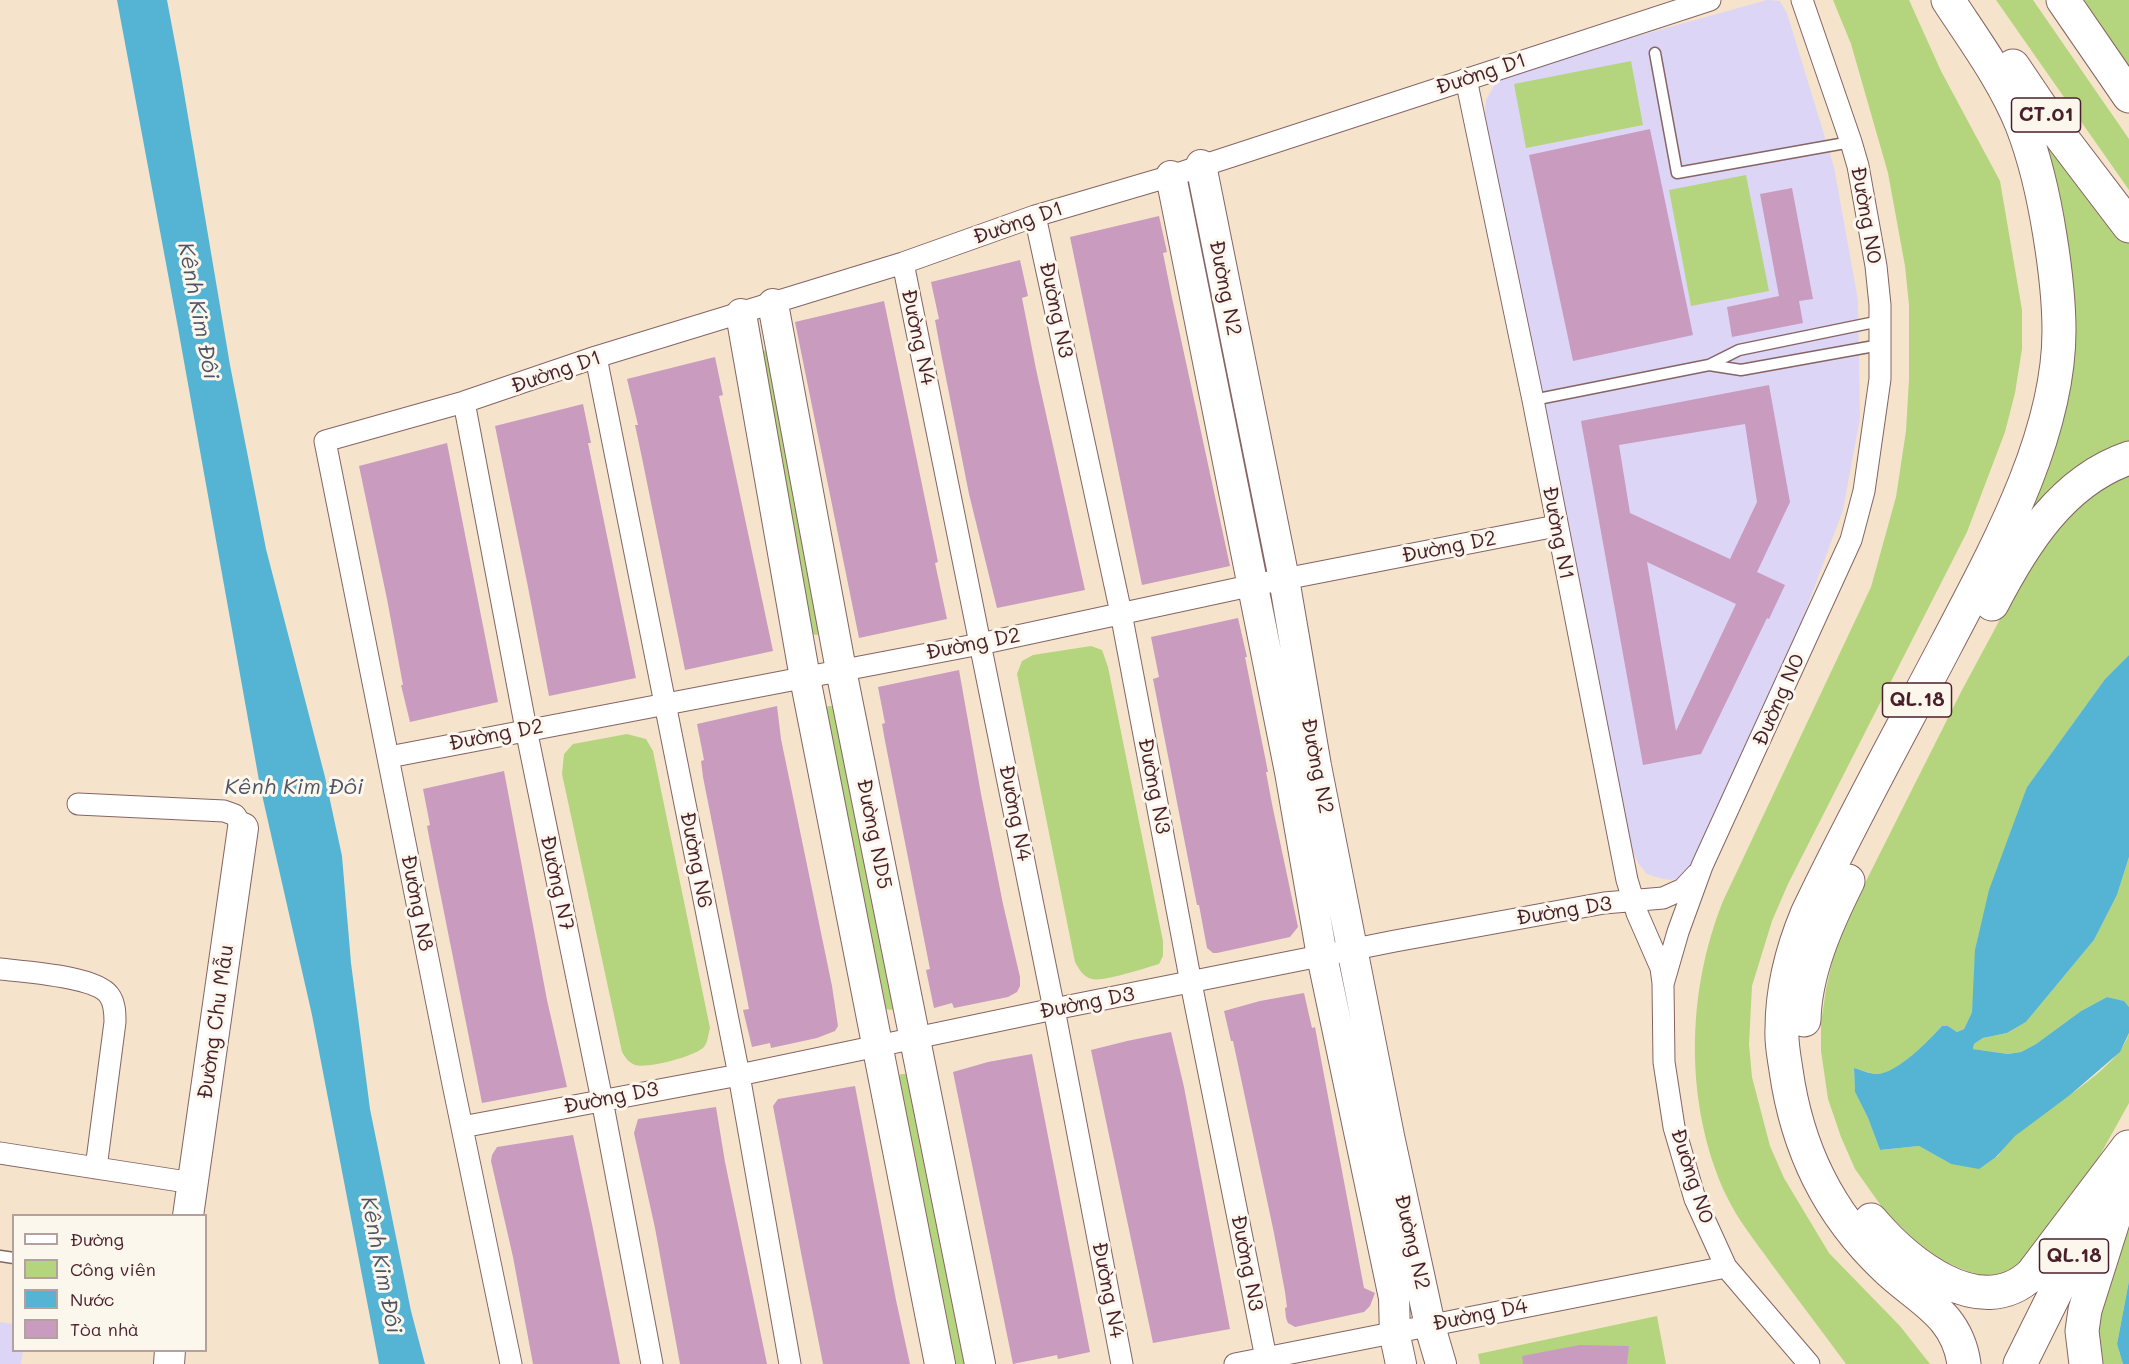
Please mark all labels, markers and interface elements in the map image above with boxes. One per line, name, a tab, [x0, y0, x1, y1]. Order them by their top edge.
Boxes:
street label: Đường D1	[1433, 48, 1529, 100]
road number: CT.01	[2012, 98, 2080, 132]
street label: Đường N0	[1845, 165, 1887, 265]
street label: Đường D1	[970, 196, 1066, 250]
street label: Đường N2	[1203, 238, 1247, 338]
water label: Kênh Kim Đôi	[172, 240, 224, 382]
street label: Đường N3	[1034, 260, 1078, 360]
street label: Đường N4	[896, 287, 940, 387]
street label: Đường D1	[508, 345, 604, 399]
street label: Đường N1	[1537, 484, 1579, 582]
street label: Đường D2	[1400, 525, 1498, 569]
street label: Đường D2	[924, 622, 1022, 666]
street label: Đường N0	[1748, 650, 1810, 750]
road number: QL.18	[1882, 683, 1952, 717]
street label: Đường D2	[447, 713, 545, 757]
street label: Đường N2	[1295, 716, 1339, 816]
street label: Đường N3	[1132, 736, 1176, 836]
street label: Đường N4	[993, 763, 1037, 863]
water label: Kênh Kim Đôi	[224, 774, 364, 800]
street label: Đường ND5	[851, 777, 897, 891]
street label: Đường N6	[674, 810, 718, 910]
street label: Đường N7	[535, 833, 579, 933]
street label: Đường N8	[395, 853, 439, 953]
street label: Đường D3	[1514, 891, 1614, 931]
street label: Đường Chu Mẫu	[193, 943, 239, 1101]
street label: Đường D3	[1037, 981, 1137, 1025]
street label: Đường D3	[561, 1076, 661, 1120]
street label: Đường N0	[1665, 1125, 1719, 1227]
street label: Đường N2	[1389, 1192, 1435, 1292]
water label: Kênh Kim Đôi	[355, 1194, 407, 1336]
street label: Đường N3	[1225, 1213, 1269, 1313]
legend	[12, 1214, 207, 1352]
text: Đường	[70, 1227, 124, 1251]
road number: QL.18	[2040, 1239, 2108, 1273]
street label: Đường N4	[1086, 1240, 1130, 1340]
text: Công viên	[70, 1257, 156, 1281]
text: Nước	[70, 1287, 114, 1311]
street label: Đường D4	[1430, 1293, 1530, 1337]
text: Tòa nhà	[70, 1317, 139, 1341]

